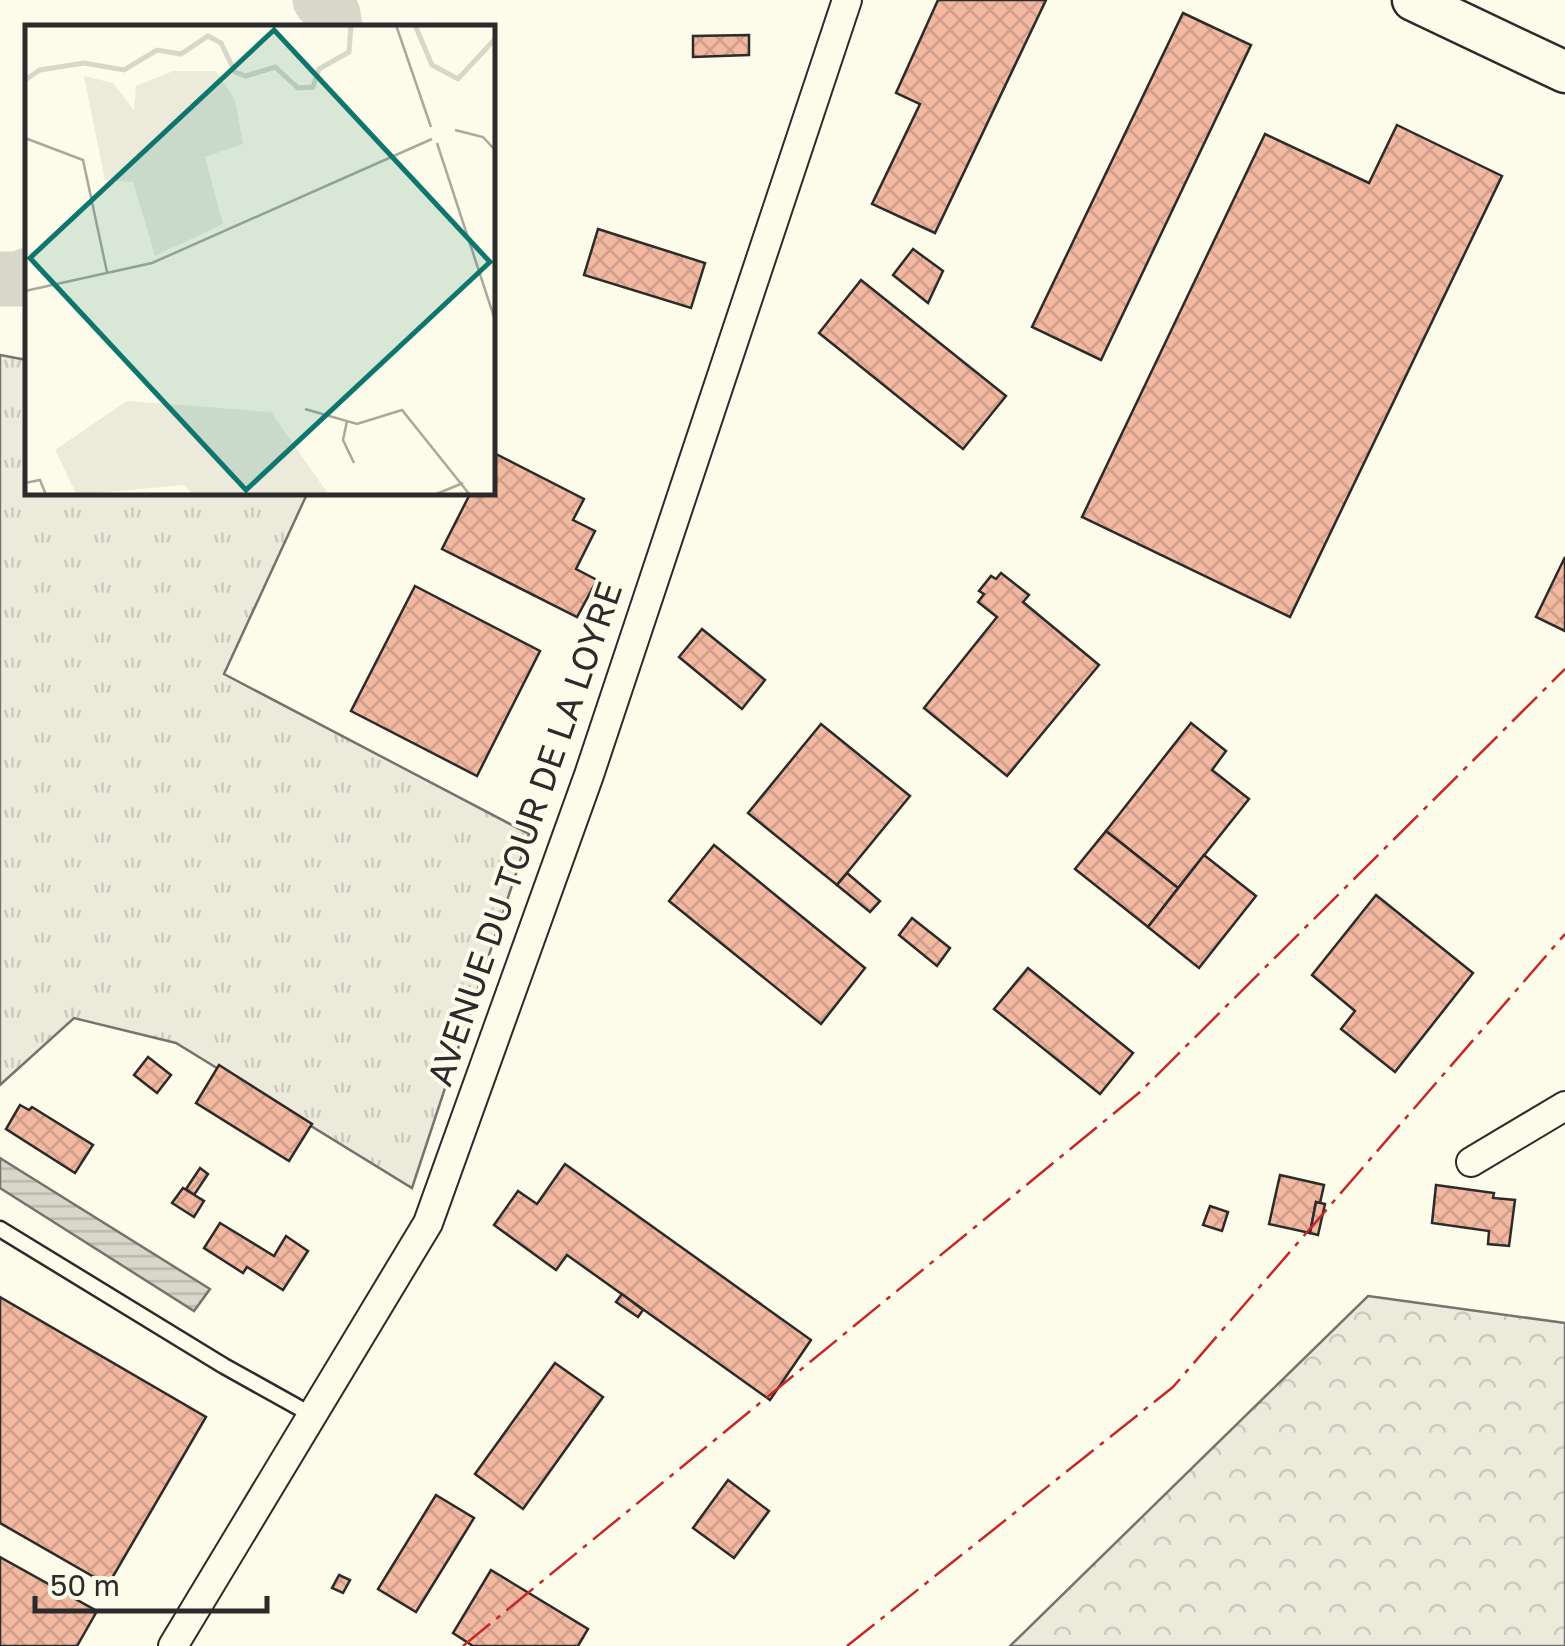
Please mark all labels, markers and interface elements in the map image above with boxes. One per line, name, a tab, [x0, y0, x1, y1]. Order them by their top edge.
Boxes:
inset map	[25, 25, 495, 495]
street label: AVENUE DU TOUR DE LA LOYRE	[418, 576, 630, 1091]
scale bar	[35, 1551, 268, 1613]
text: 50 m	[50, 1567, 120, 1603]

